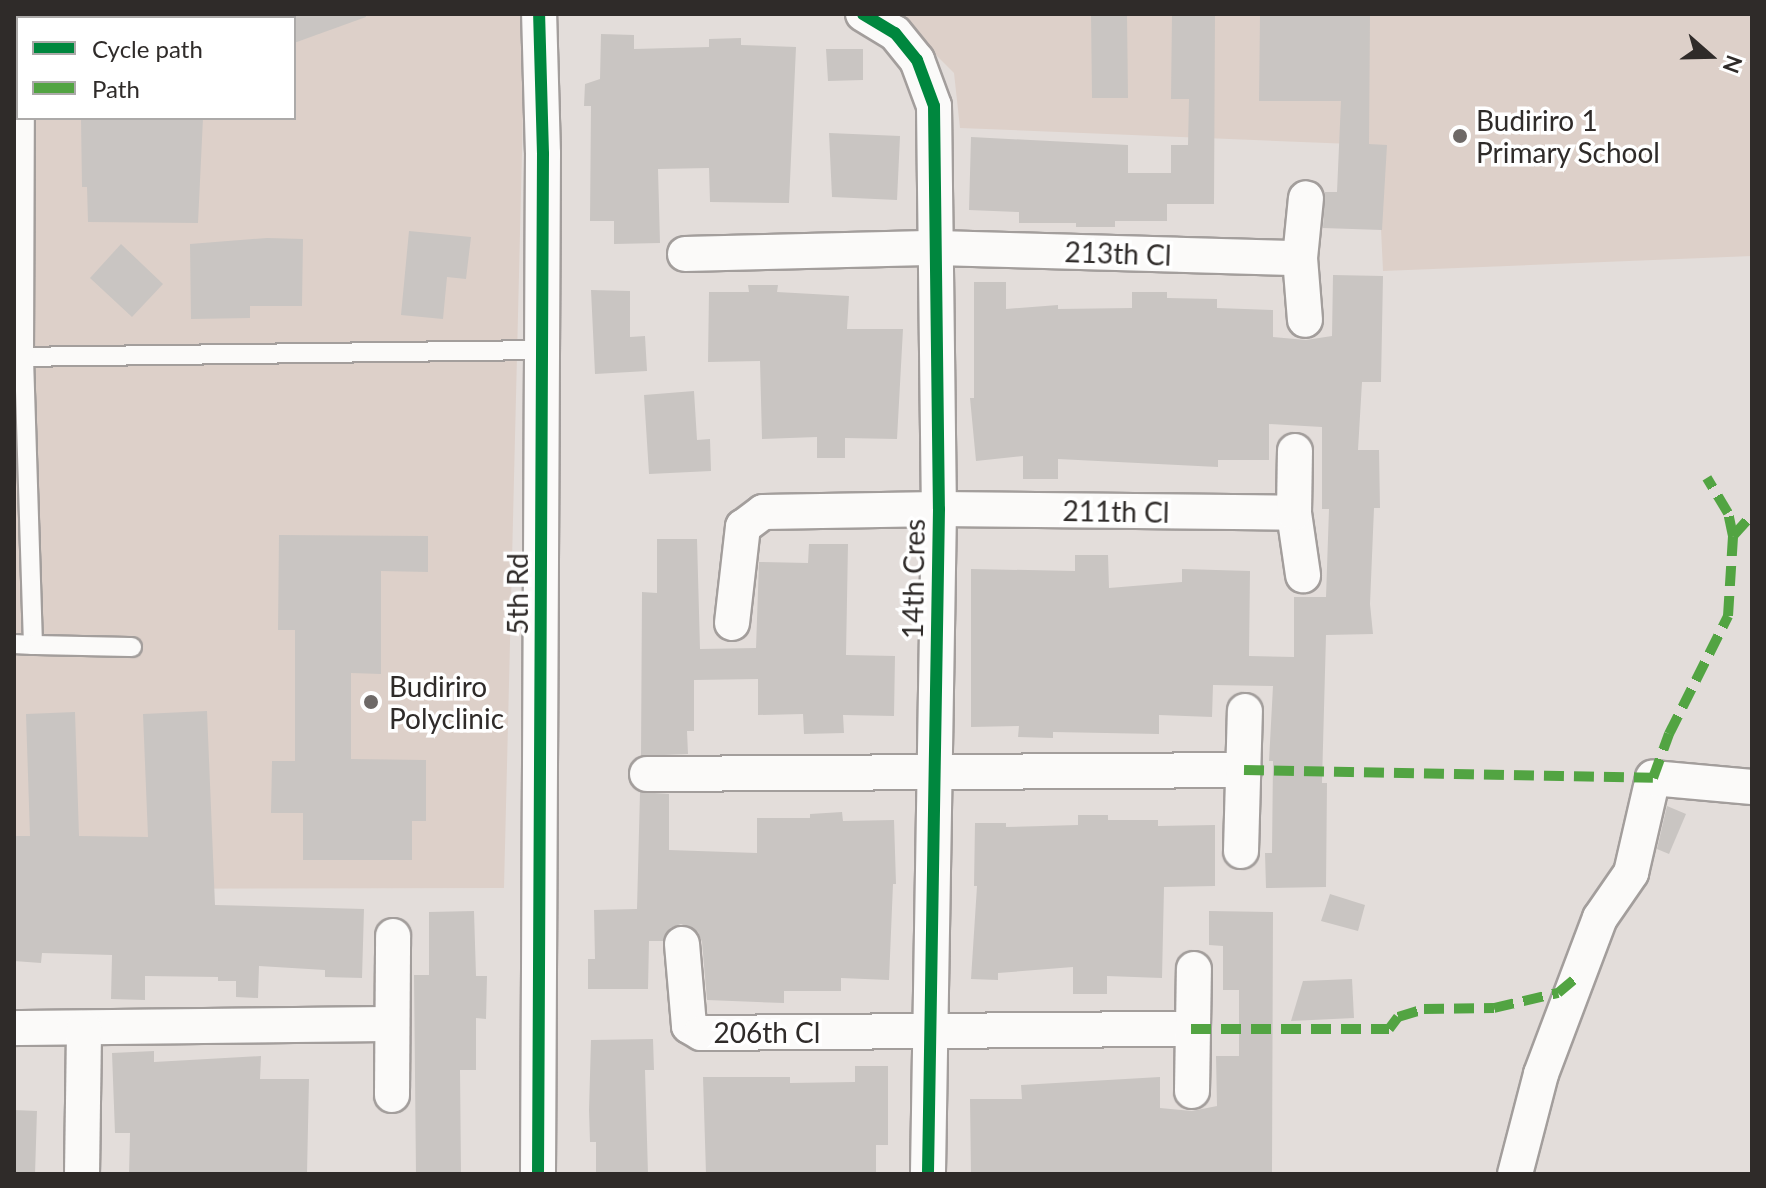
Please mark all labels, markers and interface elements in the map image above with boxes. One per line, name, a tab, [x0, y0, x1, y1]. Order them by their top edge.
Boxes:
legend	[16, 16, 296, 120]
north arrow	[1670, 16, 1750, 96]
text: Cycle path	[92, 34, 203, 63]
text: N	[1717, 52, 1749, 77]
text: Path	[92, 74, 140, 103]
place label: Budiriro 1 Primary School	[1476, 103, 1661, 169]
marker: Budiriro 1 Primary School	[1451, 127, 1469, 145]
street label: 213th Cl	[1064, 234, 1172, 272]
street label: 211th Cl	[1062, 493, 1170, 529]
street label: 14th Cres	[895, 518, 931, 640]
street label: 5th Rd	[500, 553, 534, 635]
place label: Budiriro Polyclinic	[389, 669, 504, 735]
marker: Budiriro Polyclinic	[360, 691, 382, 713]
street label: 206th Cl	[714, 1015, 820, 1049]

